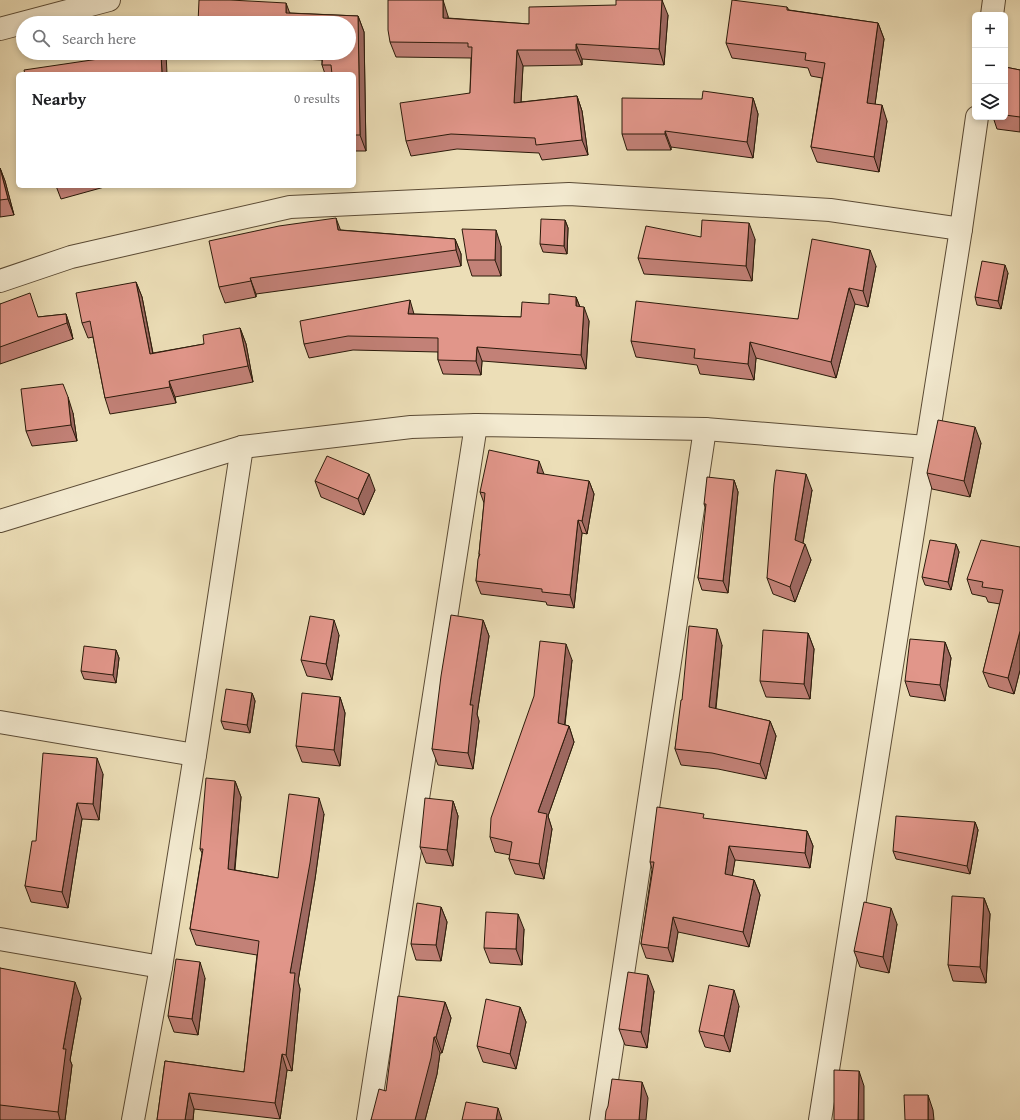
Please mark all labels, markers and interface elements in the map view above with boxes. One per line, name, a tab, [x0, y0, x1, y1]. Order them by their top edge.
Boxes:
map controls	[972, 12, 1008, 120]
button: +	[972, 12, 1008, 48]
search box	[16, 16, 356, 60]
icon: search	[30, 27, 52, 49]
text: Search here	[62, 28, 136, 49]
button: −	[972, 48, 1008, 84]
button: layers	[972, 84, 1008, 120]
text: Nearby	[32, 86, 86, 111]
text: 0 results	[294, 89, 340, 108]

